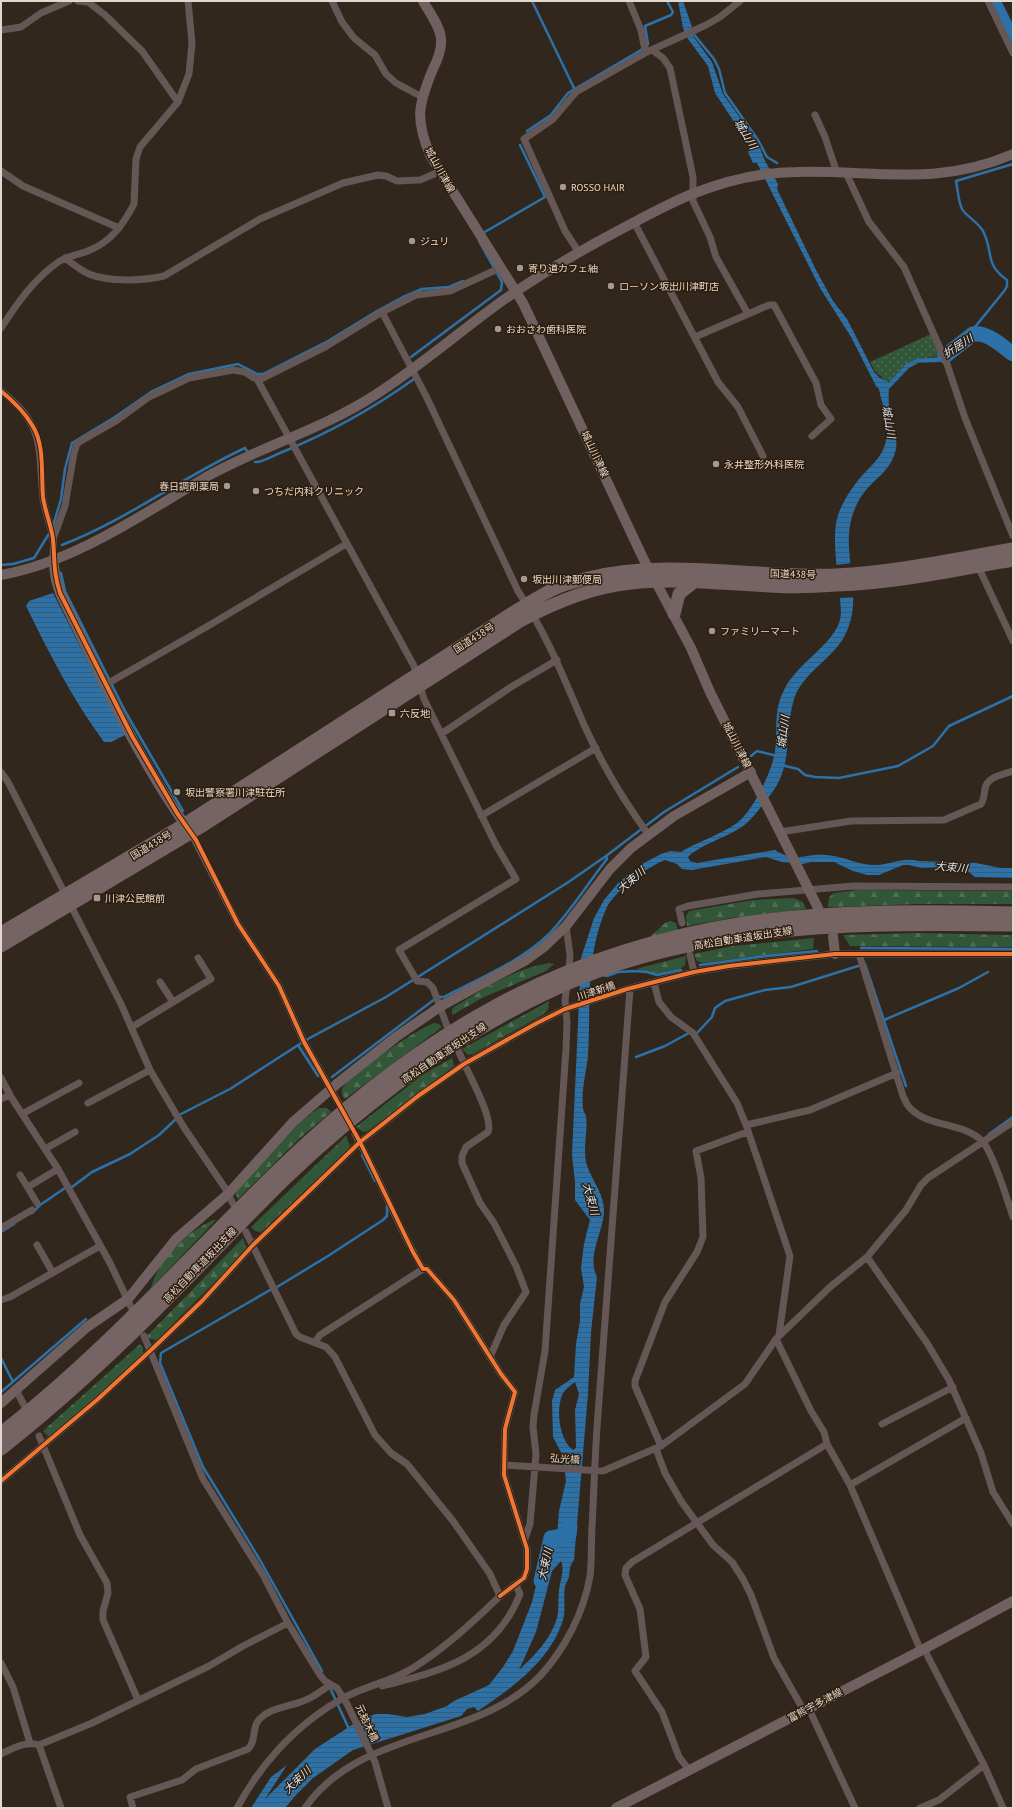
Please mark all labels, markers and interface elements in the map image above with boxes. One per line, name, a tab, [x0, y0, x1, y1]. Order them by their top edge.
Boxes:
water label: 城山川	[732, 116, 761, 153]
street label: 城山川津線	[422, 145, 458, 195]
place label: ROSSO HAIR	[571, 181, 625, 194]
marker: ROSSO HAIR	[558, 182, 568, 192]
place label: ジュリ	[420, 235, 449, 248]
marker: ジュリ	[407, 236, 417, 246]
place label: 寄り道カフェ紬	[528, 262, 598, 275]
marker: 寄り道カフェ紬	[515, 263, 525, 273]
place label: ローソン坂出川津町店	[619, 280, 719, 293]
marker: ローソン坂出川津町店	[606, 281, 616, 291]
place label: おおさわ歯科医院	[506, 323, 586, 336]
marker: おおさわ歯科医院	[493, 324, 503, 334]
water label: 折居川	[940, 331, 976, 361]
water label: 城山川	[880, 405, 899, 440]
street label: 城山川津線	[579, 429, 611, 479]
place label: 永井整形外科医院	[724, 458, 804, 471]
marker: 永井整形外科医院	[711, 459, 721, 469]
place label: 春日調剤薬局	[159, 480, 219, 493]
marker: 春日調剤薬局	[222, 481, 232, 491]
place label: つちだ内科クリニック	[264, 485, 364, 498]
marker: つちだ内科クリニック	[251, 486, 261, 496]
street label: 国道438号	[770, 567, 816, 581]
place label: 坂出川津郵便局	[532, 573, 602, 586]
marker: 坂出川津郵便局	[519, 574, 529, 584]
street label: 国道438号	[451, 620, 497, 656]
place label: ファミリーマート	[720, 625, 800, 638]
marker: ファミリーマート	[707, 626, 717, 636]
place label: 六反地	[400, 707, 431, 720]
marker: 六反地	[387, 708, 397, 718]
water label: 城山川	[774, 714, 792, 749]
street label: 城山川津線	[720, 720, 754, 770]
place label: 坂出警察署川津駐在所	[185, 786, 285, 799]
marker: 坂出警察署川津駐在所	[172, 787, 182, 797]
street label: 国道438号	[128, 827, 174, 863]
water label: 大束川	[934, 859, 969, 875]
water label: 大束川	[614, 863, 649, 896]
place label: 川津公民館前	[105, 892, 165, 905]
marker: 川津公民館前	[92, 893, 102, 903]
street label: 高松自動車道坂出支線	[693, 924, 793, 952]
street label: 川津新橋	[575, 979, 617, 1003]
street label: 高松自動車道坂出支線	[399, 1020, 489, 1086]
water label: 大束川	[580, 1181, 602, 1218]
street label: 高松自動車道坂出支線	[161, 1225, 239, 1305]
street label: 弘光橋	[550, 1451, 580, 1467]
water label: 大束川	[535, 1545, 555, 1582]
street label: 富熊宇多津線	[785, 1685, 845, 1725]
street label: 元結木橋	[353, 1702, 381, 1744]
water label: 大束川	[280, 1763, 314, 1796]

